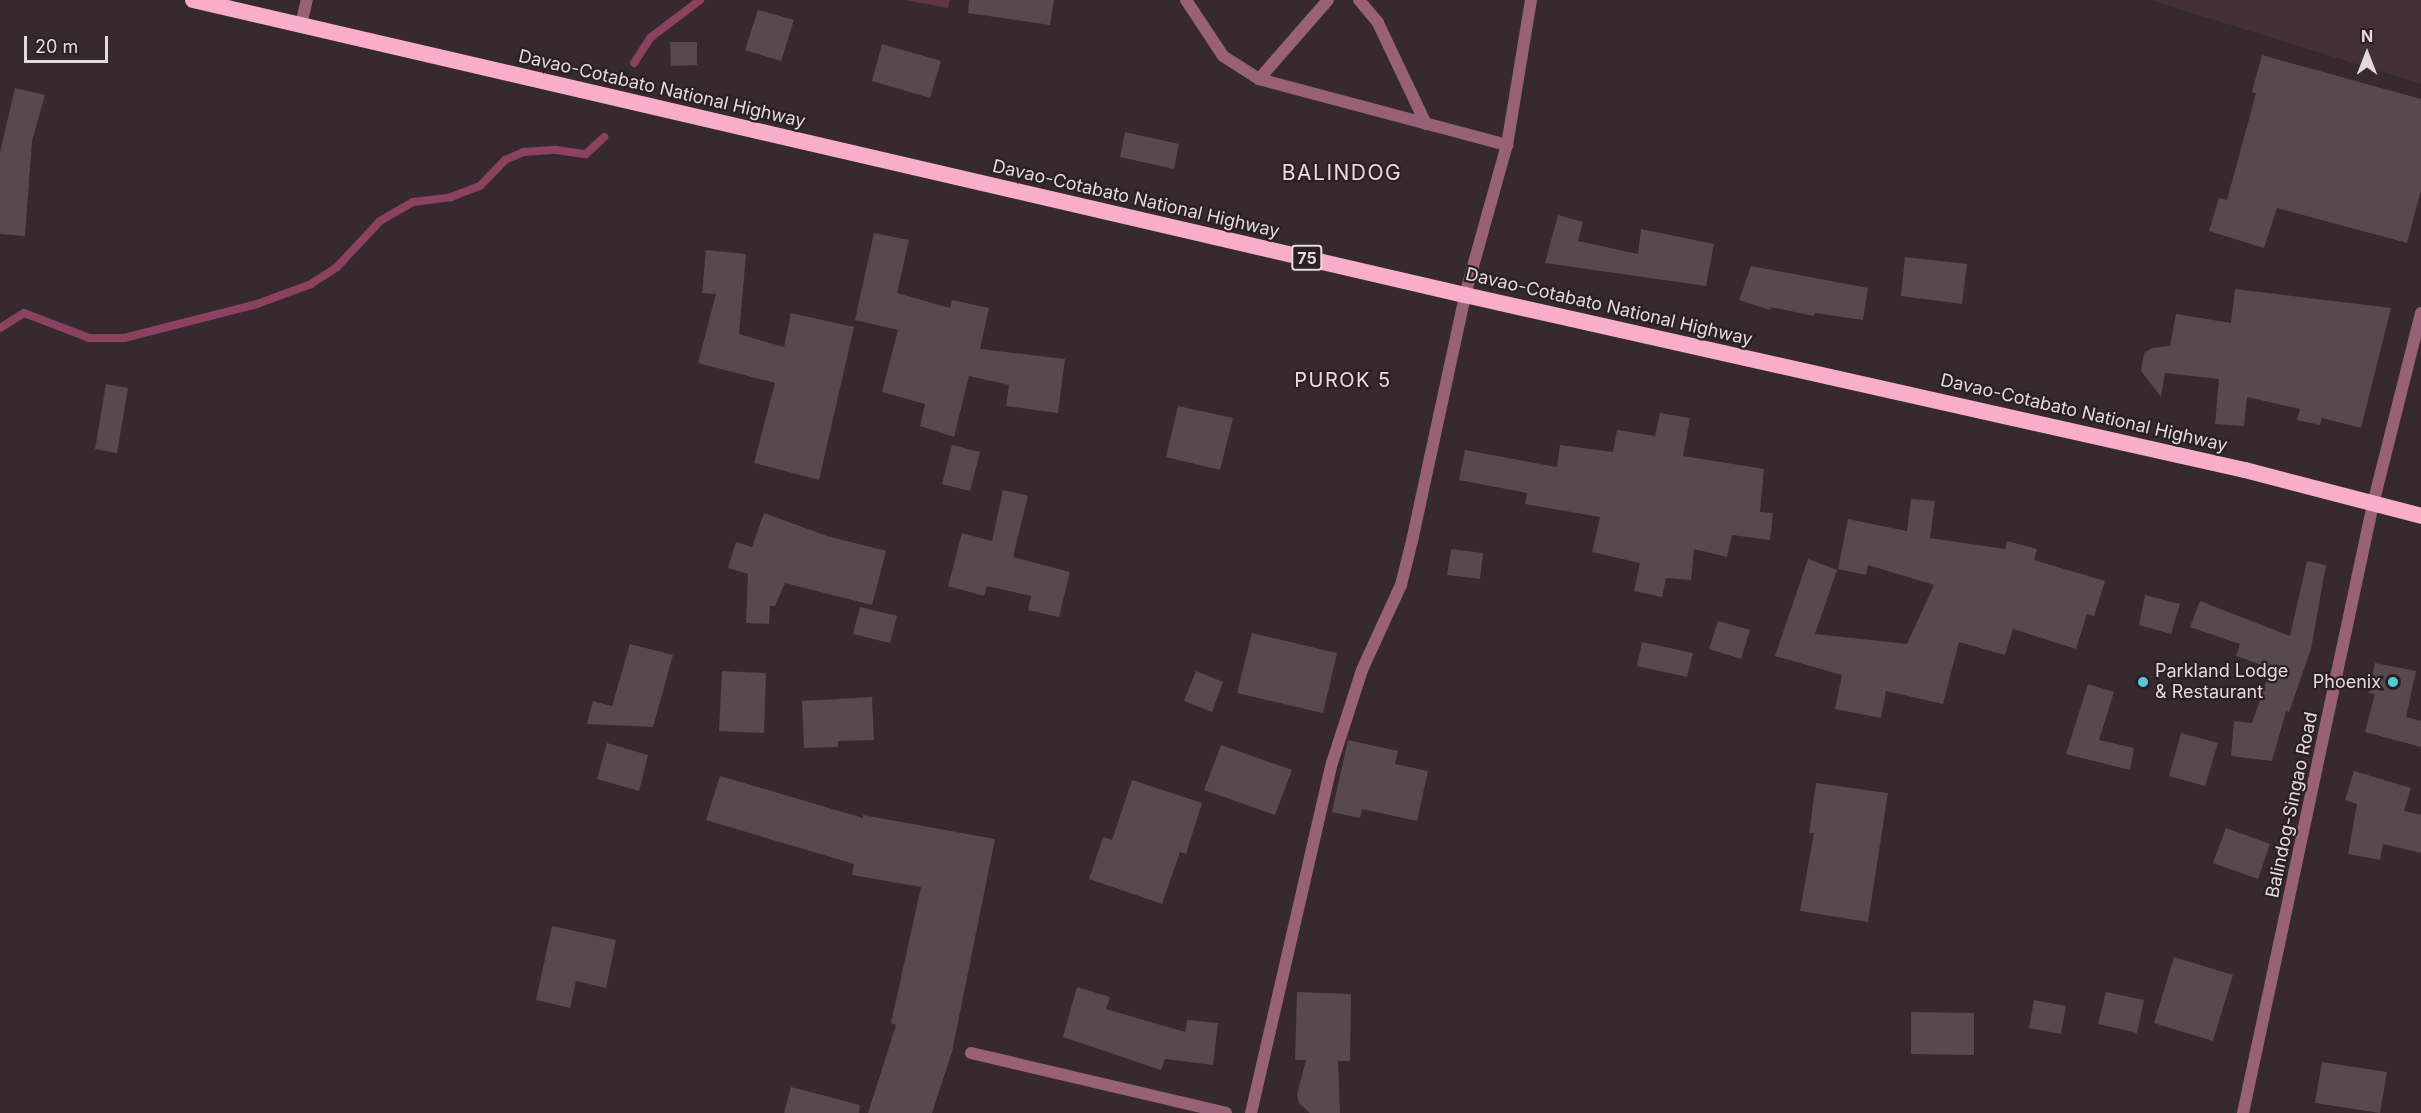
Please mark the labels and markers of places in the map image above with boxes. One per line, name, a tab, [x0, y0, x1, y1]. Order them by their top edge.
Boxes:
place label: Parkland Lodge & Restaurant	[2155, 661, 2288, 704]
place label: Phoenix	[2313, 671, 2381, 693]
marker: Parkland Lodge & Restaurant	[2136, 675, 2150, 689]
marker: Phoenix	[2386, 675, 2400, 689]

